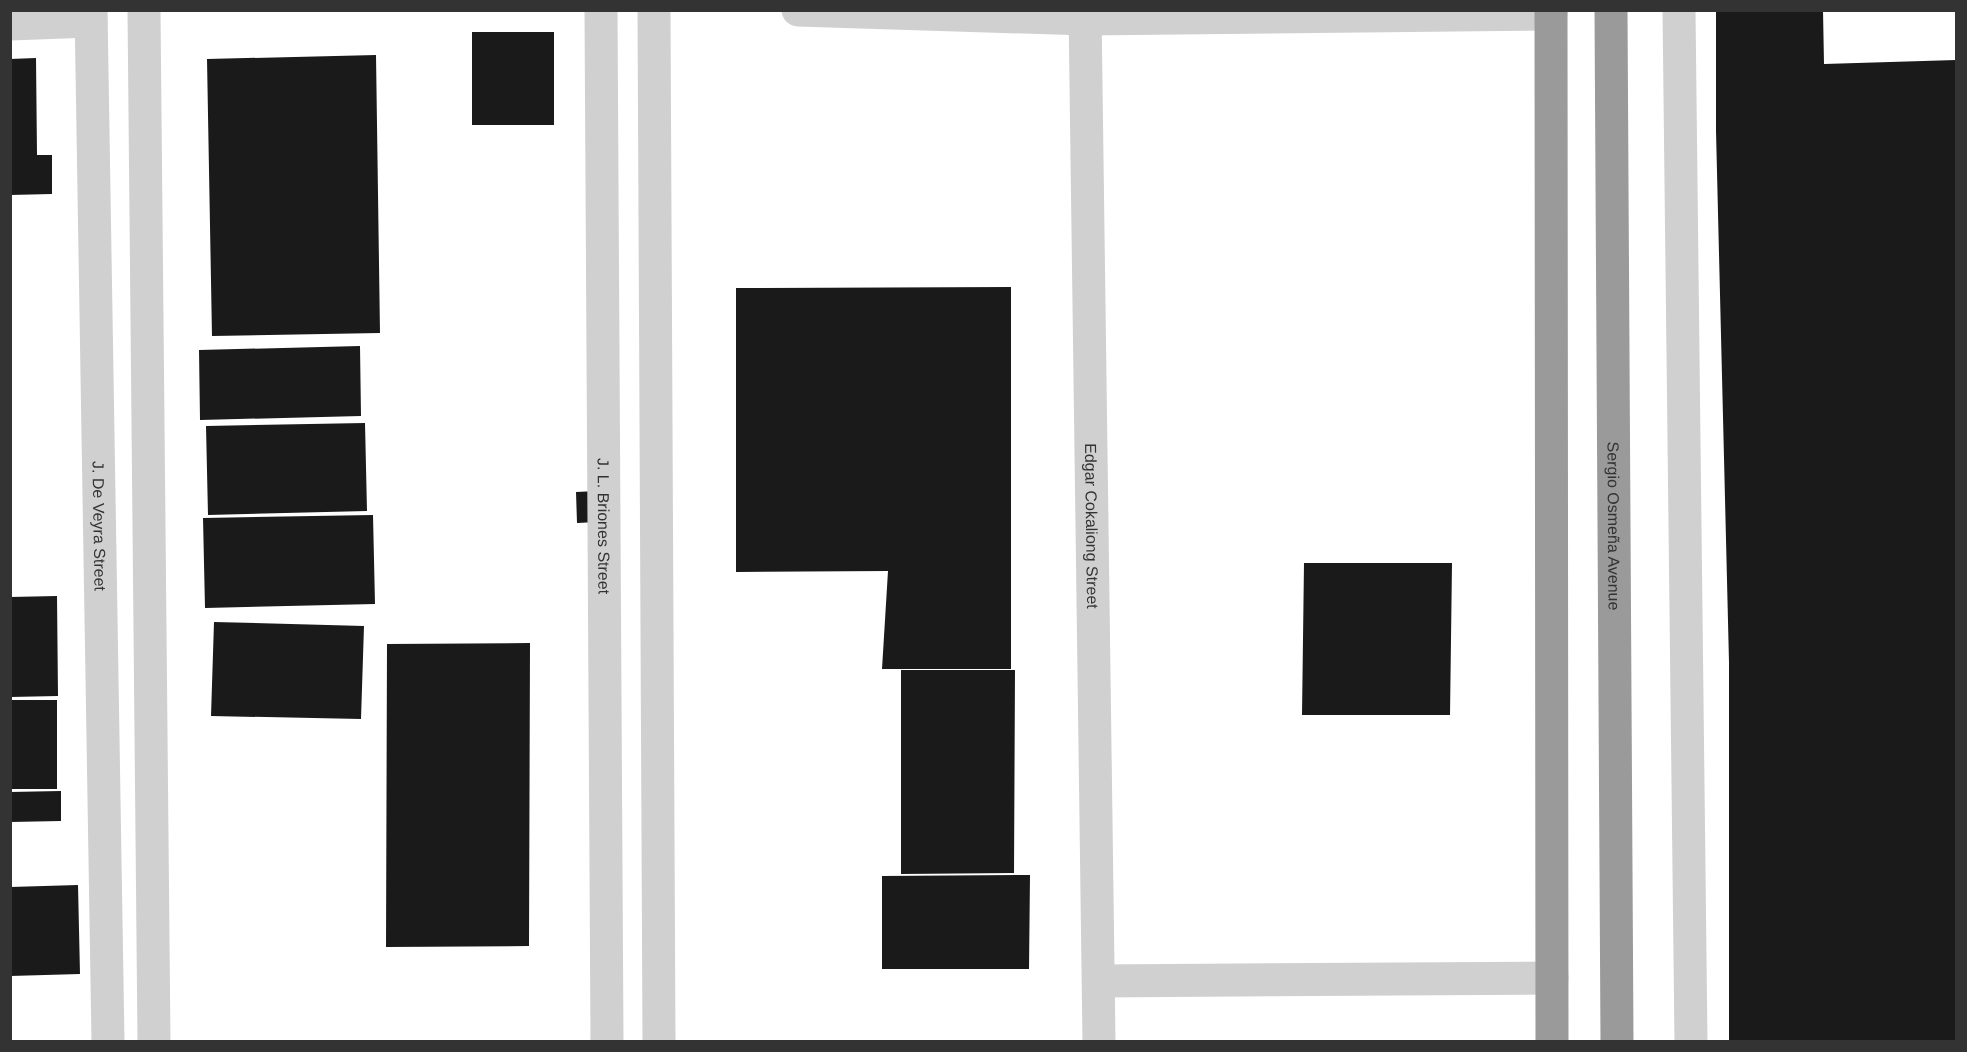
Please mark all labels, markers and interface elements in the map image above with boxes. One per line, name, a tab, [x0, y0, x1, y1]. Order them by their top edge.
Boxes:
street label: Sergio Osmeña Avenue	[1605, 442, 1623, 611]
street label: Edgar Cokaliong Street	[1082, 443, 1102, 609]
street label: J. L. Briones Street	[595, 458, 613, 595]
street label: J. De Veyra Street	[90, 461, 109, 592]

